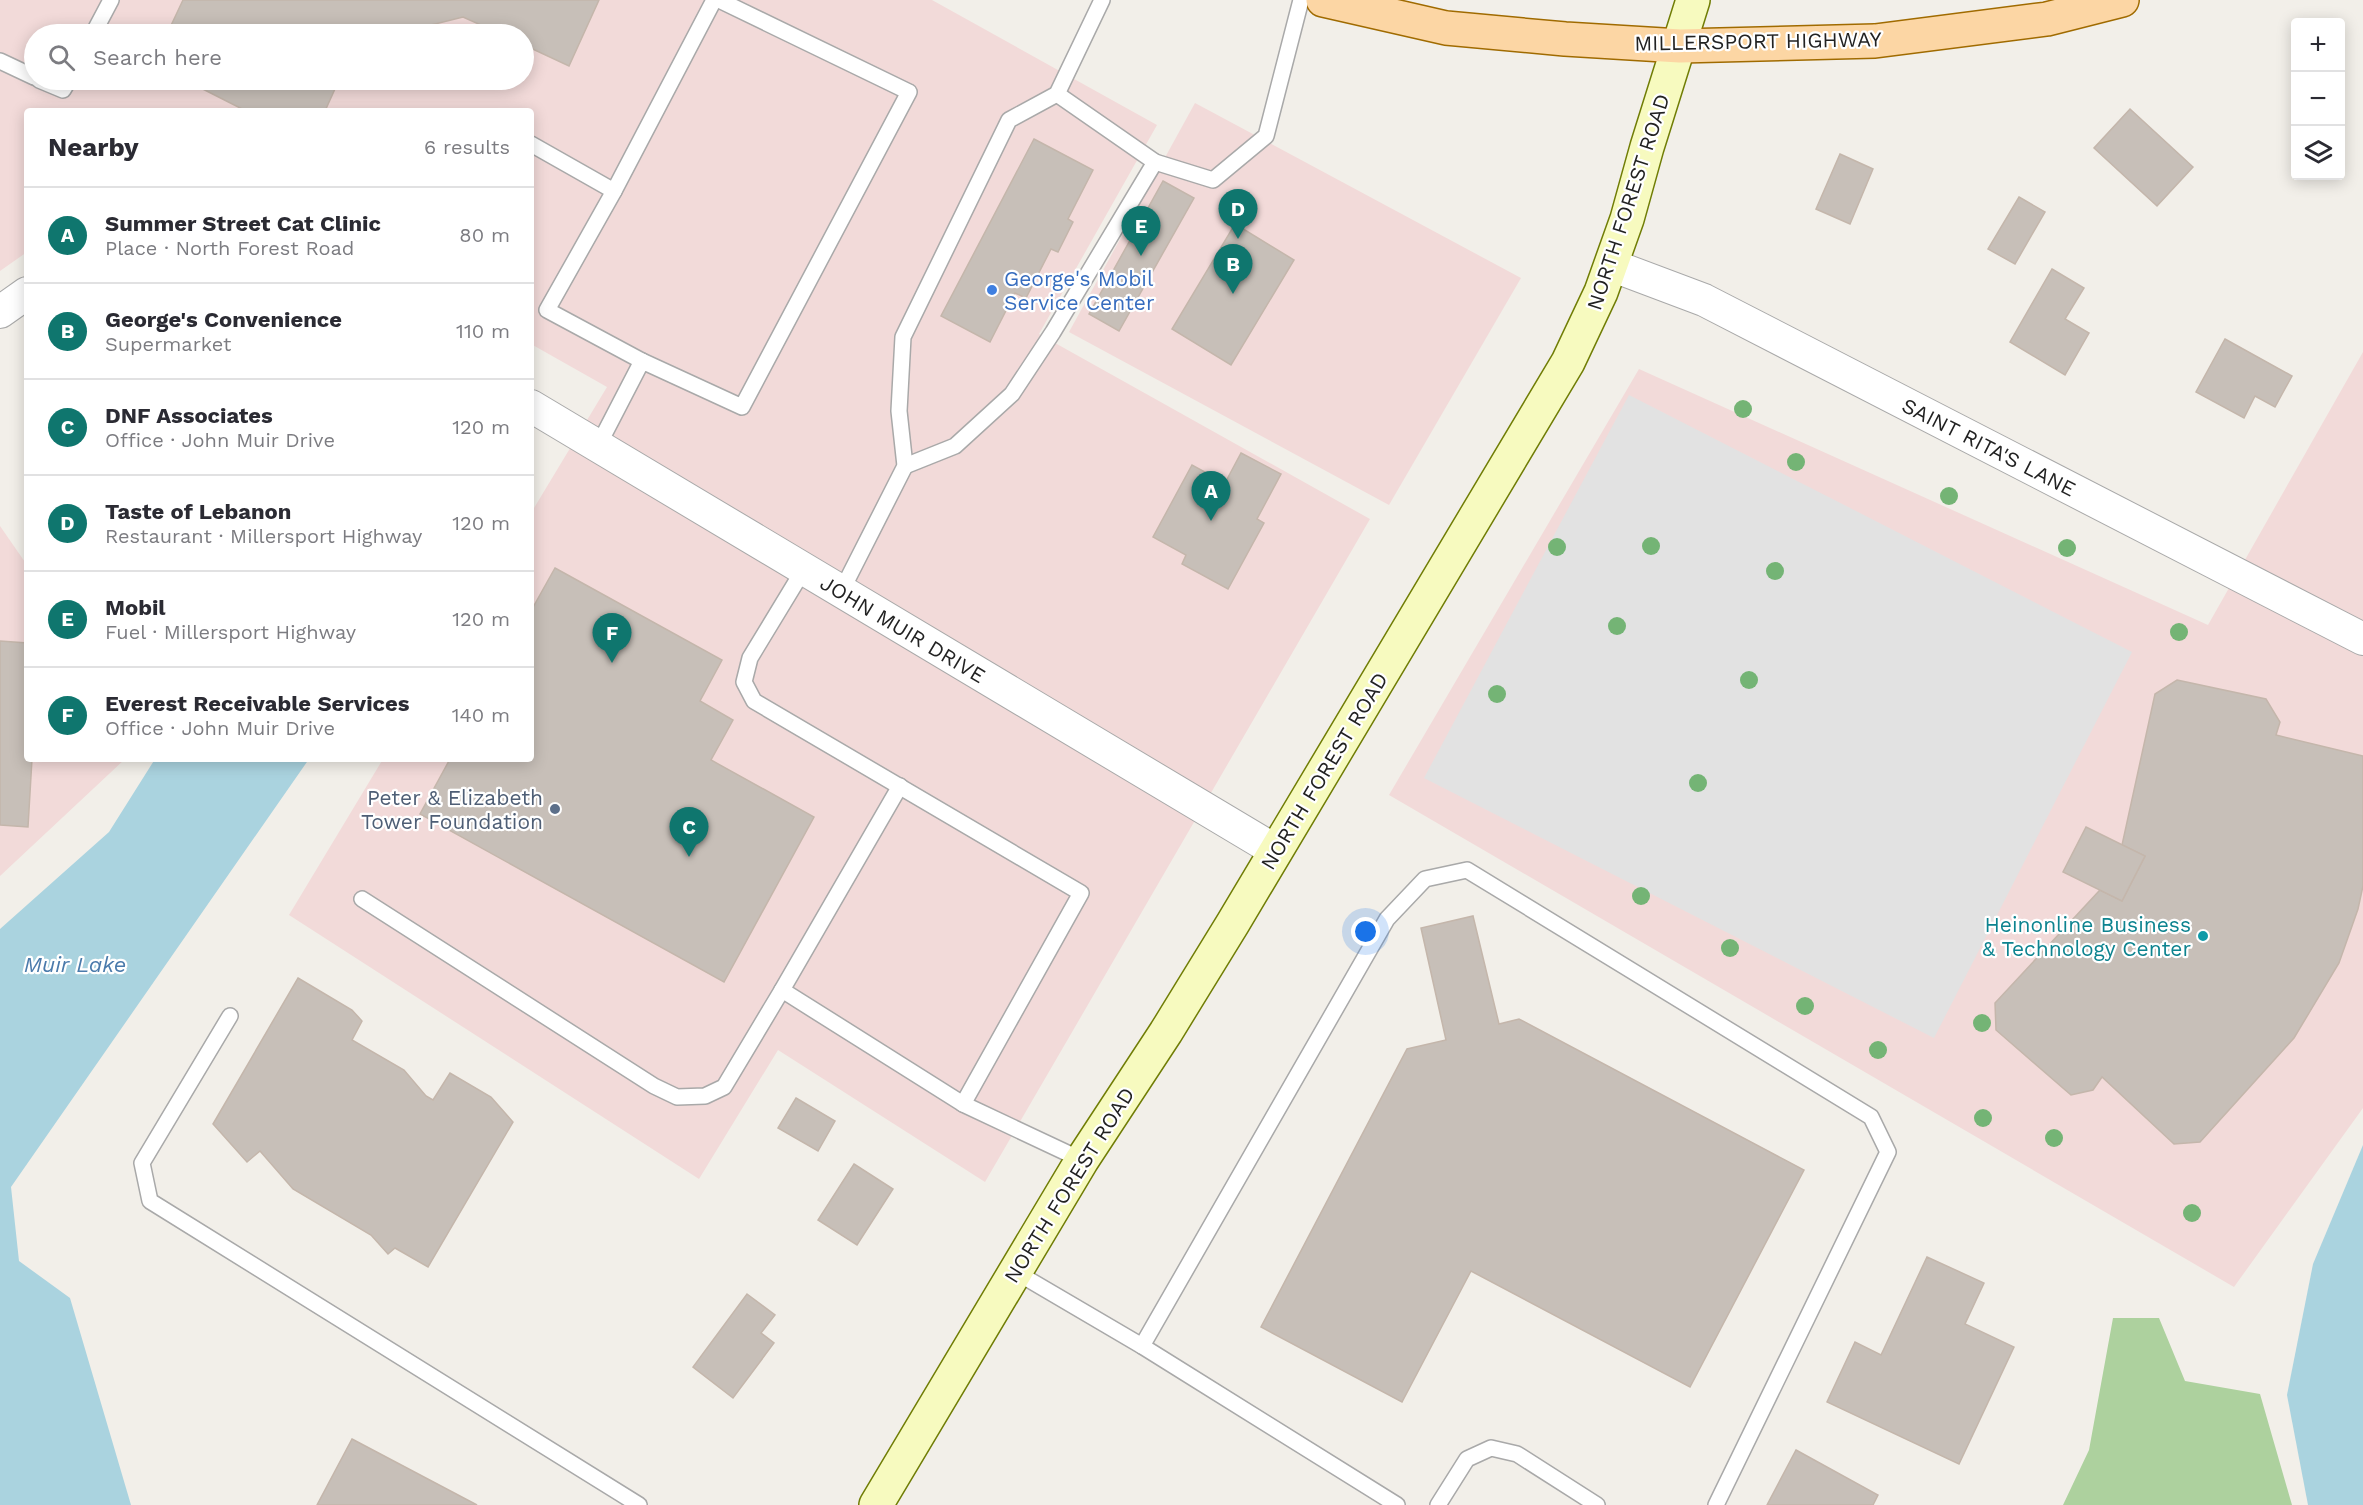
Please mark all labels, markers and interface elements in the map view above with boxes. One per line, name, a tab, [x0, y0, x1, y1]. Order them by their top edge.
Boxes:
map controls	[2291, 18, 2345, 180]
button: +	[2291, 18, 2345, 72]
search box	[24, 24, 534, 90]
street label: MILLERSPORT HIGHWAY	[1634, 26, 1882, 56]
icon: search	[45, 41, 78, 74]
text: Search here	[93, 45, 222, 70]
button: −	[2291, 72, 2345, 126]
street label: NORTH FOREST ROAD	[1581, 91, 1675, 313]
button: layers	[2291, 126, 2345, 180]
text: Nearby	[48, 132, 139, 162]
text: 6 results	[424, 135, 510, 159]
pin: D	[1218, 190, 1258, 239]
pin: E	[1122, 206, 1160, 256]
text: Summer Street Cat Clinic	[105, 211, 381, 236]
text: A	[61, 223, 74, 247]
text: 80 m	[459, 223, 510, 247]
text: Place · North Forest Road	[105, 236, 354, 260]
pin: B	[1214, 244, 1252, 294]
place label: George's Mobil Service Center	[1004, 266, 1155, 315]
marker: George's Mobil Service Center	[985, 283, 999, 297]
text: George's Convenience	[105, 307, 342, 332]
text: B	[61, 319, 74, 343]
text: 110 m	[456, 319, 510, 343]
text: Supermarket	[105, 332, 231, 356]
street label: SAINT RITA'S LANE	[1898, 392, 2080, 502]
text: DNF Associates	[105, 403, 273, 428]
text: C	[61, 415, 74, 439]
text: 120 m	[452, 415, 510, 439]
text: Office · John Muir Drive	[105, 428, 335, 452]
pin: A	[1192, 472, 1230, 521]
text: Taste of Lebanon	[105, 499, 291, 524]
text: D	[60, 511, 75, 535]
text: 120 m	[452, 511, 510, 535]
text: Restaurant · Millersport Highway	[105, 524, 422, 548]
street label: JOHN MUIR DRIVE	[816, 570, 990, 688]
text: Mobil	[105, 595, 166, 620]
text: E	[61, 607, 74, 631]
text: 120 m	[452, 607, 510, 631]
pin: F	[592, 614, 632, 663]
text: Fuel · Millersport Highway	[105, 620, 356, 644]
street label: NORTH FOREST ROAD	[1255, 668, 1393, 874]
text: Everest Receivable Services	[105, 691, 409, 716]
text: F	[61, 703, 74, 727]
text: 140 m	[452, 703, 510, 727]
text: Office · John Muir Drive	[105, 716, 335, 740]
place label: Peter & Elizabeth Tower Foundation	[361, 785, 543, 834]
marker: Peter & Elizabeth Tower Foundation	[548, 802, 562, 816]
pin: C	[670, 808, 708, 857]
place label: Heinonline Business & Technology Center	[1982, 912, 2191, 961]
your location	[1351, 917, 1380, 946]
marker: Heinonline Business & Technology Center	[2196, 929, 2210, 943]
water label: Muir Lake	[24, 952, 126, 977]
street label: NORTH FOREST ROAD	[999, 1083, 1139, 1287]

